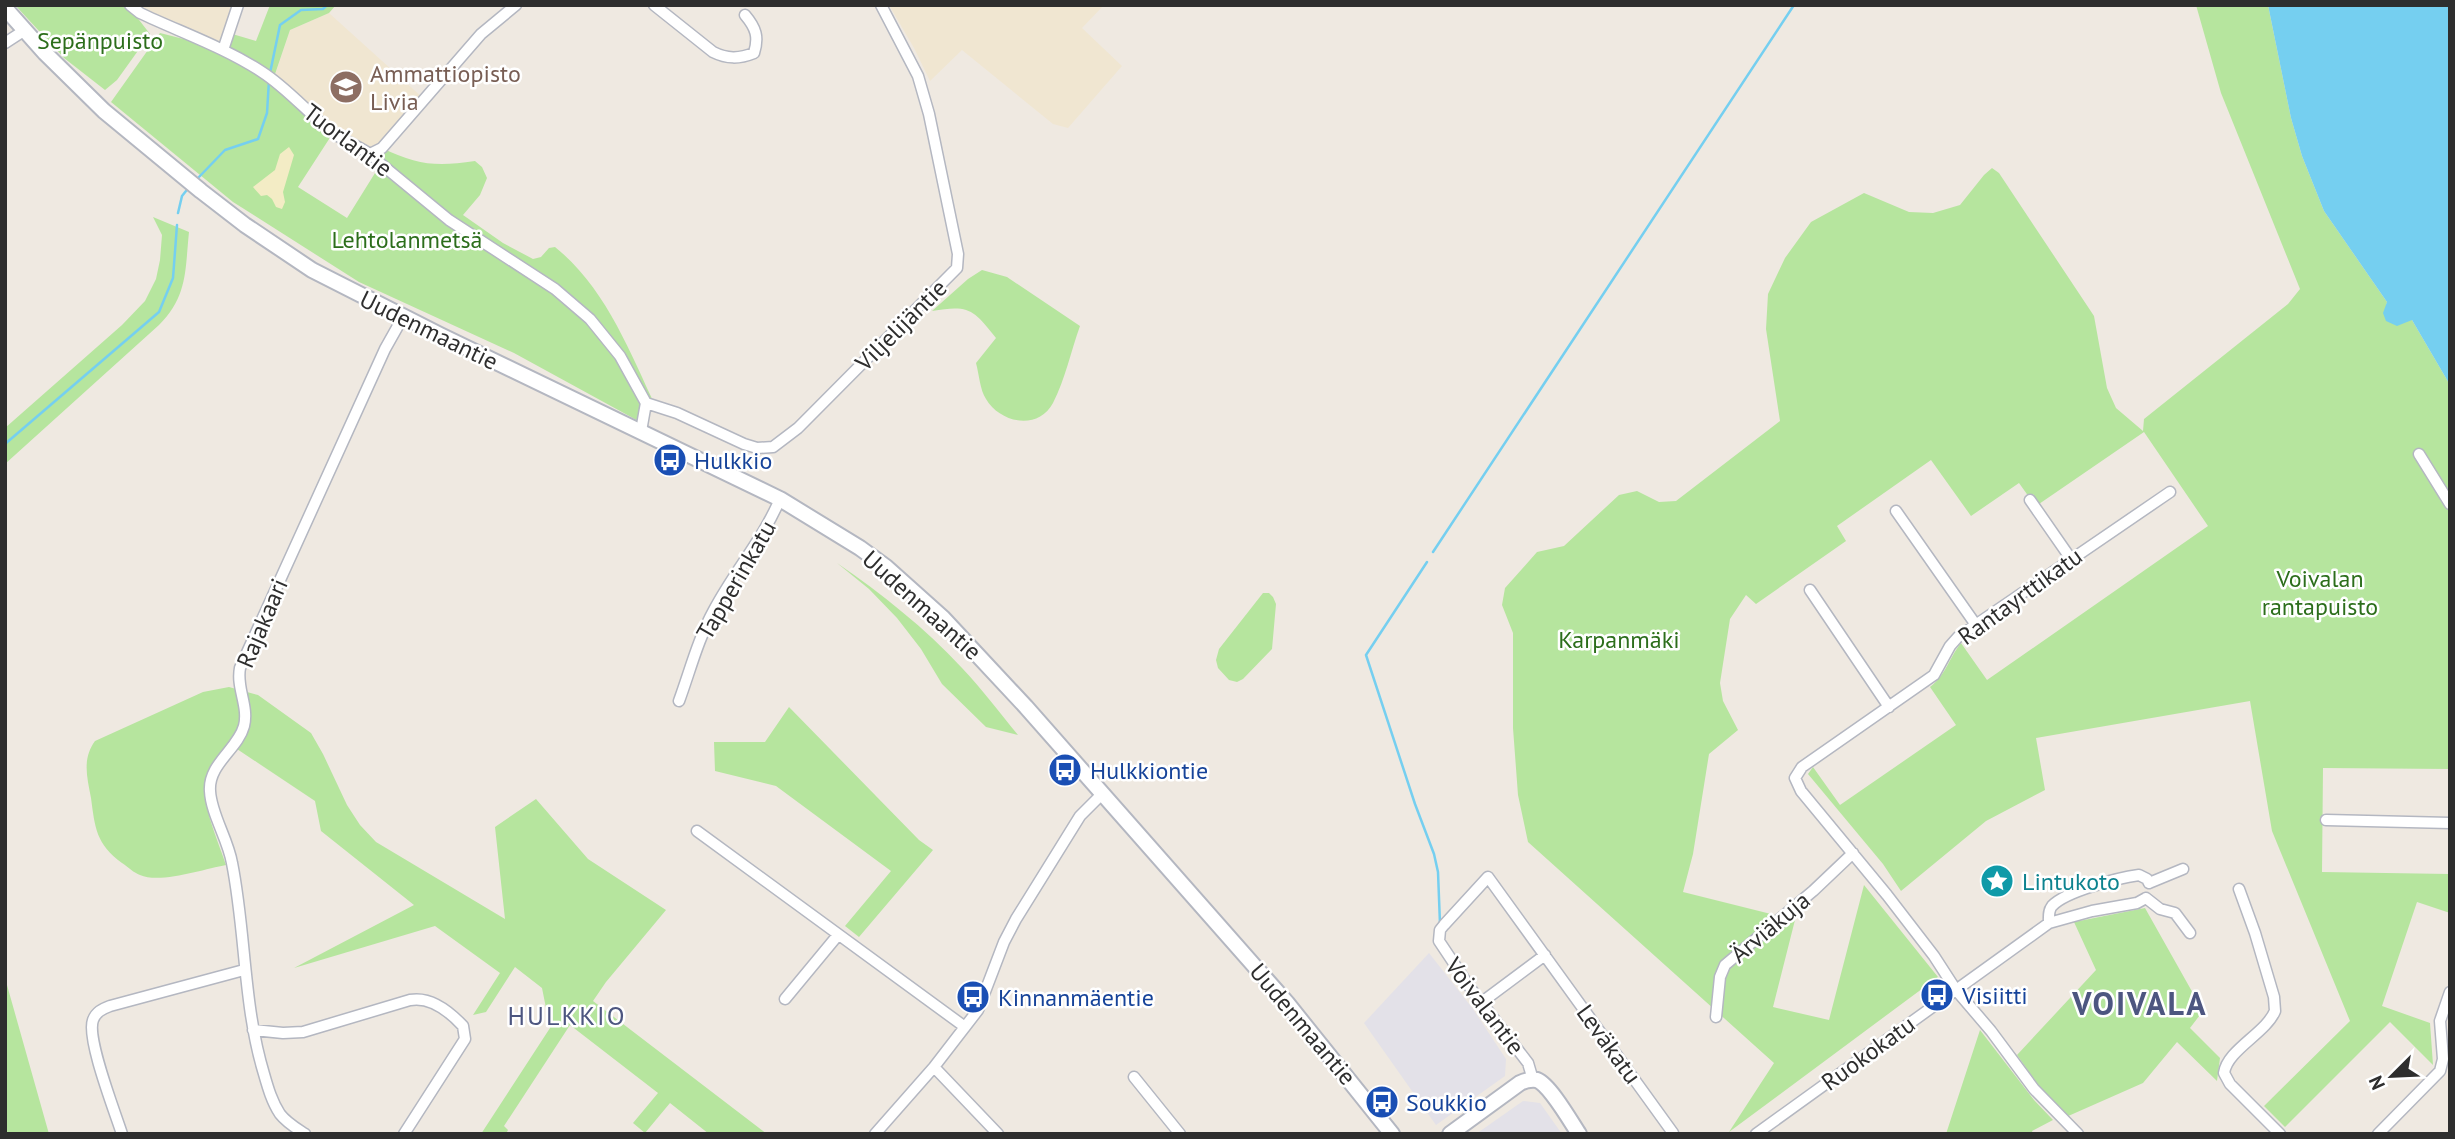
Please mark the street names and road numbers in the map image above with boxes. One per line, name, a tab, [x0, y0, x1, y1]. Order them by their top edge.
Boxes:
street label: Tuorlantie	[297, 96, 399, 184]
street label: Viljelijäntie	[848, 273, 953, 378]
street label: Uudenmaantie	[355, 283, 503, 377]
street label: Tapperinkatu	[689, 515, 783, 645]
street label: Rantayrttikatu	[1952, 540, 2088, 652]
street label: Uudenmaantie	[856, 543, 988, 667]
street label: Rajakaari	[229, 574, 295, 672]
street label: Ärviäkuja	[1724, 885, 1816, 969]
street label: Voivalantie	[1438, 950, 1532, 1061]
street label: Uudenmaantie	[1243, 957, 1363, 1091]
street label: Leväkatu	[1570, 998, 1648, 1090]
street label: Ruokokatu	[1815, 1009, 1921, 1097]

